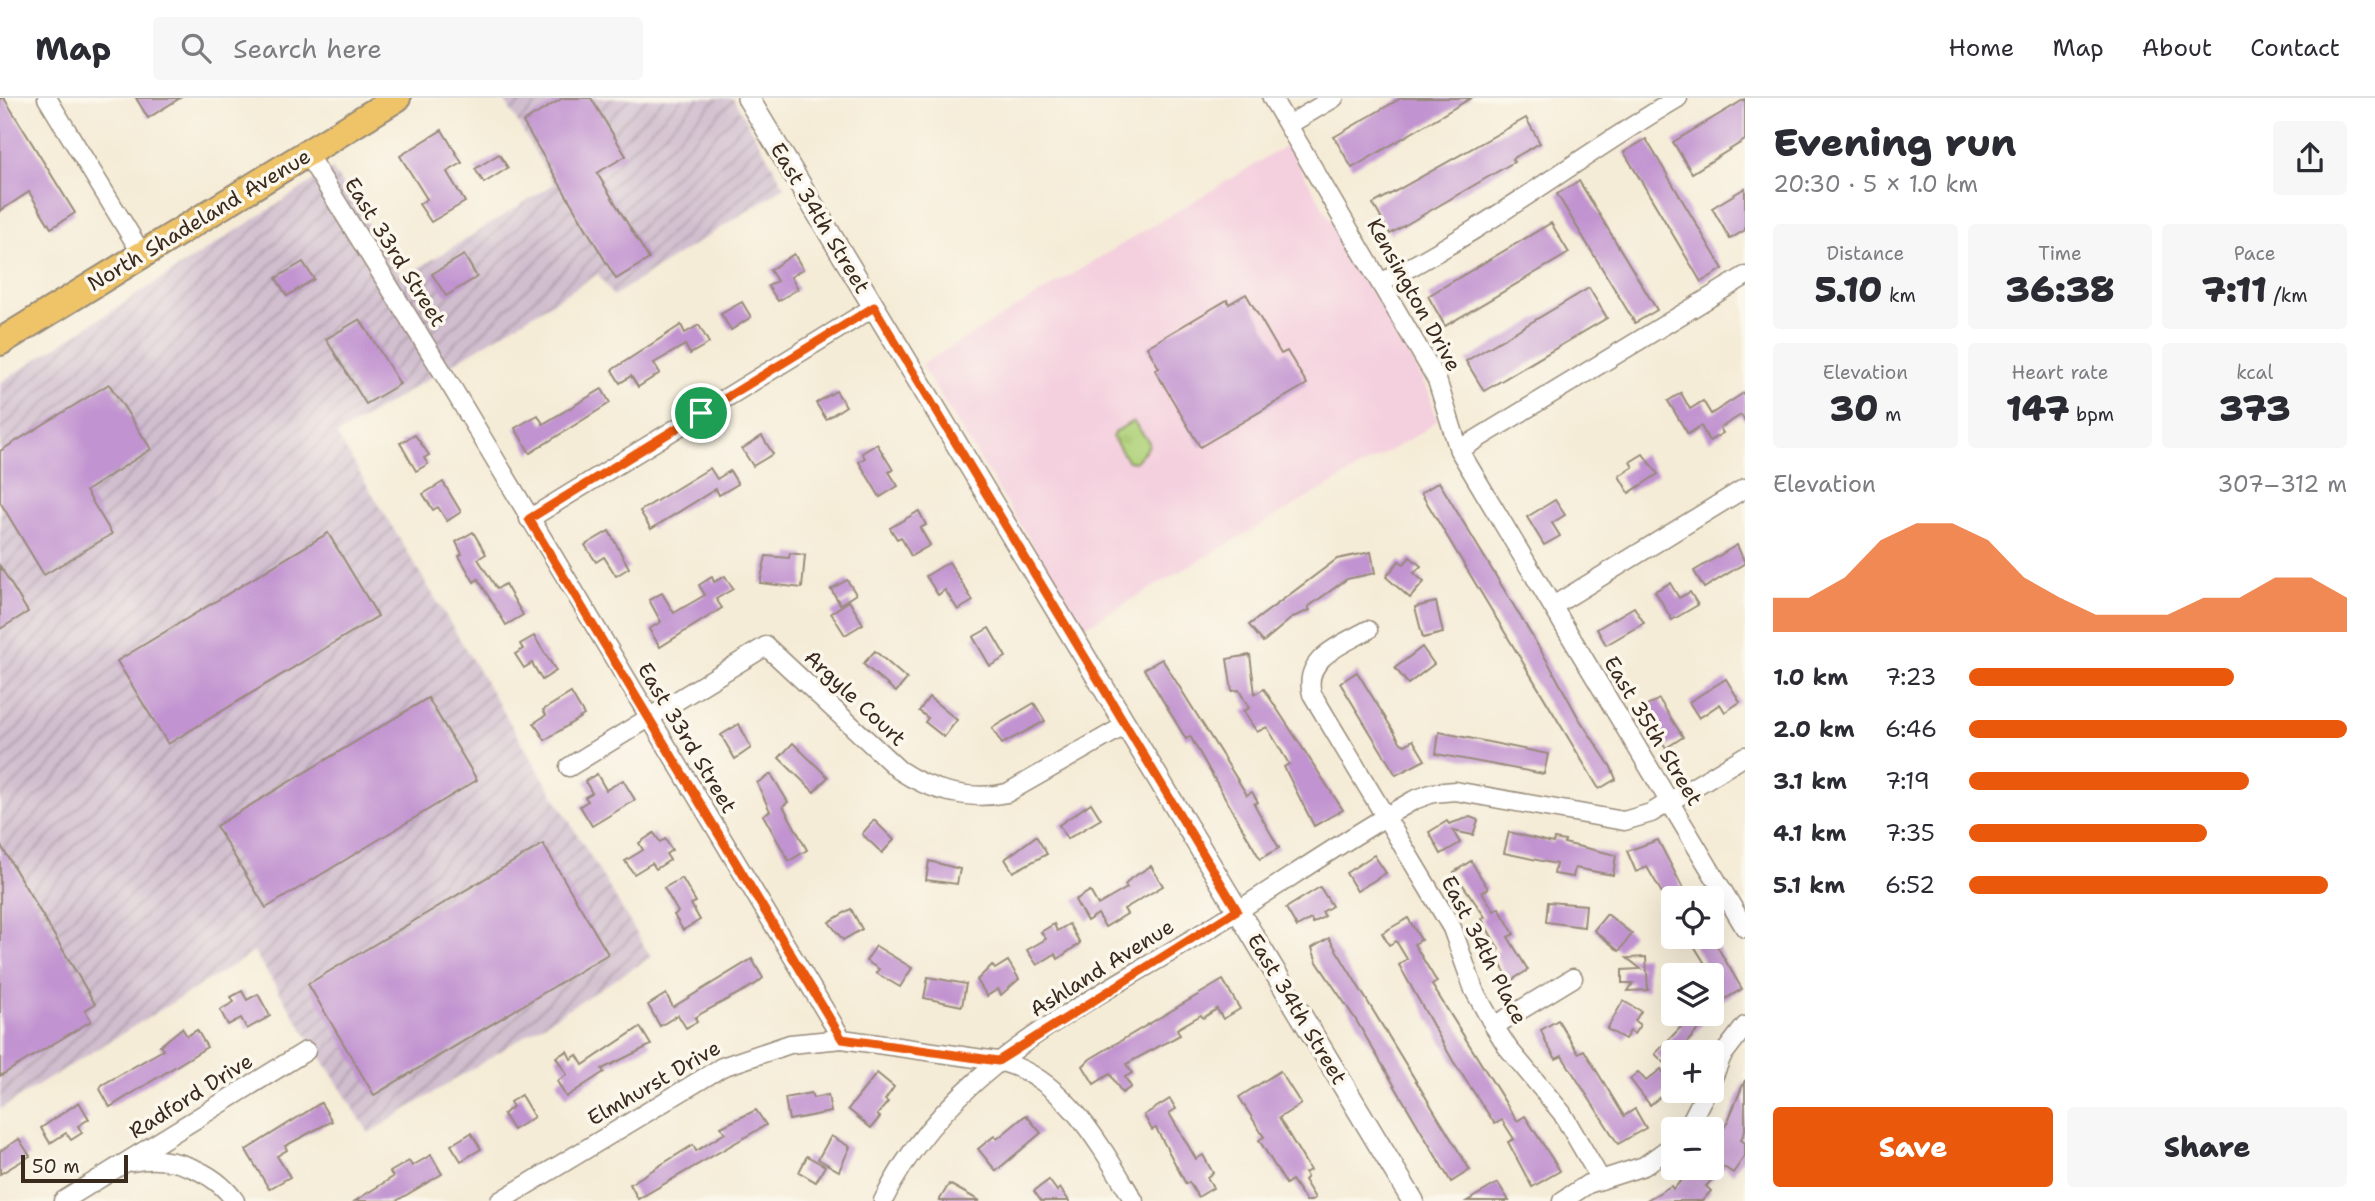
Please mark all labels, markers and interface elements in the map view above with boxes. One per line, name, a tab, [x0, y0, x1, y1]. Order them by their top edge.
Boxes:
search box	[153, 17, 643, 80]
text: Map	[35, 26, 111, 71]
icon: search	[177, 29, 215, 67]
text: Search here	[233, 31, 382, 66]
text: Home	[1948, 32, 2014, 64]
text: Map	[2052, 32, 2104, 64]
text: About	[2142, 32, 2212, 64]
text: Contact	[2250, 32, 2340, 64]
text: Evening run	[1773, 117, 2016, 168]
button: share	[2273, 121, 2347, 195]
street label: East 34th Street	[764, 137, 876, 299]
street label: North Shadeland Avenue	[82, 142, 316, 298]
text: 20:30 · 5 × 1.0 km	[1773, 169, 1978, 199]
street label: East 33rd Street	[338, 172, 452, 332]
street label: Kensington Drive	[1360, 213, 1468, 377]
text: Distance	[1826, 241, 1904, 266]
text: Time	[2038, 241, 2082, 266]
text: Pace	[2234, 241, 2276, 266]
text: 5.10	[1815, 266, 1883, 313]
text: 36:38	[2005, 266, 2115, 313]
text: 7:11	[2202, 266, 2267, 313]
text: km	[1883, 283, 1916, 308]
text: /km	[2267, 283, 2308, 308]
text: Elevation	[1823, 360, 1908, 385]
text: Heart rate	[2012, 360, 2108, 385]
text: kcal	[2236, 360, 2273, 385]
pin	[671, 383, 731, 443]
text: 30	[1829, 385, 1878, 432]
text: 147	[2006, 385, 2070, 432]
text: 373	[2219, 385, 2290, 432]
icon: arrive	[682, 394, 720, 432]
text: m	[1878, 402, 1901, 427]
text: bpm	[2070, 402, 2114, 427]
text: Elevation	[1773, 469, 1876, 499]
text: 307–312 m	[2217, 469, 2347, 499]
street label: Argyle Court	[798, 644, 912, 752]
street label: East 35th Street	[1597, 651, 1709, 811]
street label: East 33rd Street	[631, 658, 743, 818]
text: 1.0 km	[1773, 662, 1848, 692]
text: 7:23	[1885, 662, 1936, 692]
text: 2.0 km	[1773, 714, 1855, 744]
text: 6:46	[1885, 714, 1937, 744]
text: 3.1 km	[1773, 766, 1847, 796]
text: 7:19	[1885, 766, 1930, 796]
text: 4.1 km	[1773, 818, 1846, 848]
text: 7:35	[1885, 818, 1935, 848]
text: 5.1 km	[1773, 870, 1845, 900]
text: 6:52	[1885, 870, 1935, 900]
street label: East 34th Place	[1434, 871, 1534, 1029]
map controls	[1661, 886, 1724, 1180]
button: locate	[1661, 886, 1724, 949]
street label: Ashland Avenue	[1025, 912, 1179, 1024]
street label: East 34th Street	[1241, 928, 1353, 1090]
button: layers	[1661, 963, 1724, 1026]
street label: Elmhurst Drive	[583, 1034, 725, 1132]
button: +	[1661, 1040, 1724, 1103]
street label: Radford Drive	[124, 1047, 258, 1145]
button: Save	[1773, 1107, 2053, 1187]
button: Share	[2067, 1107, 2347, 1187]
button: −	[1661, 1117, 1724, 1180]
scale bar	[21, 1152, 128, 1184]
text: 50 m	[32, 1154, 80, 1179]

